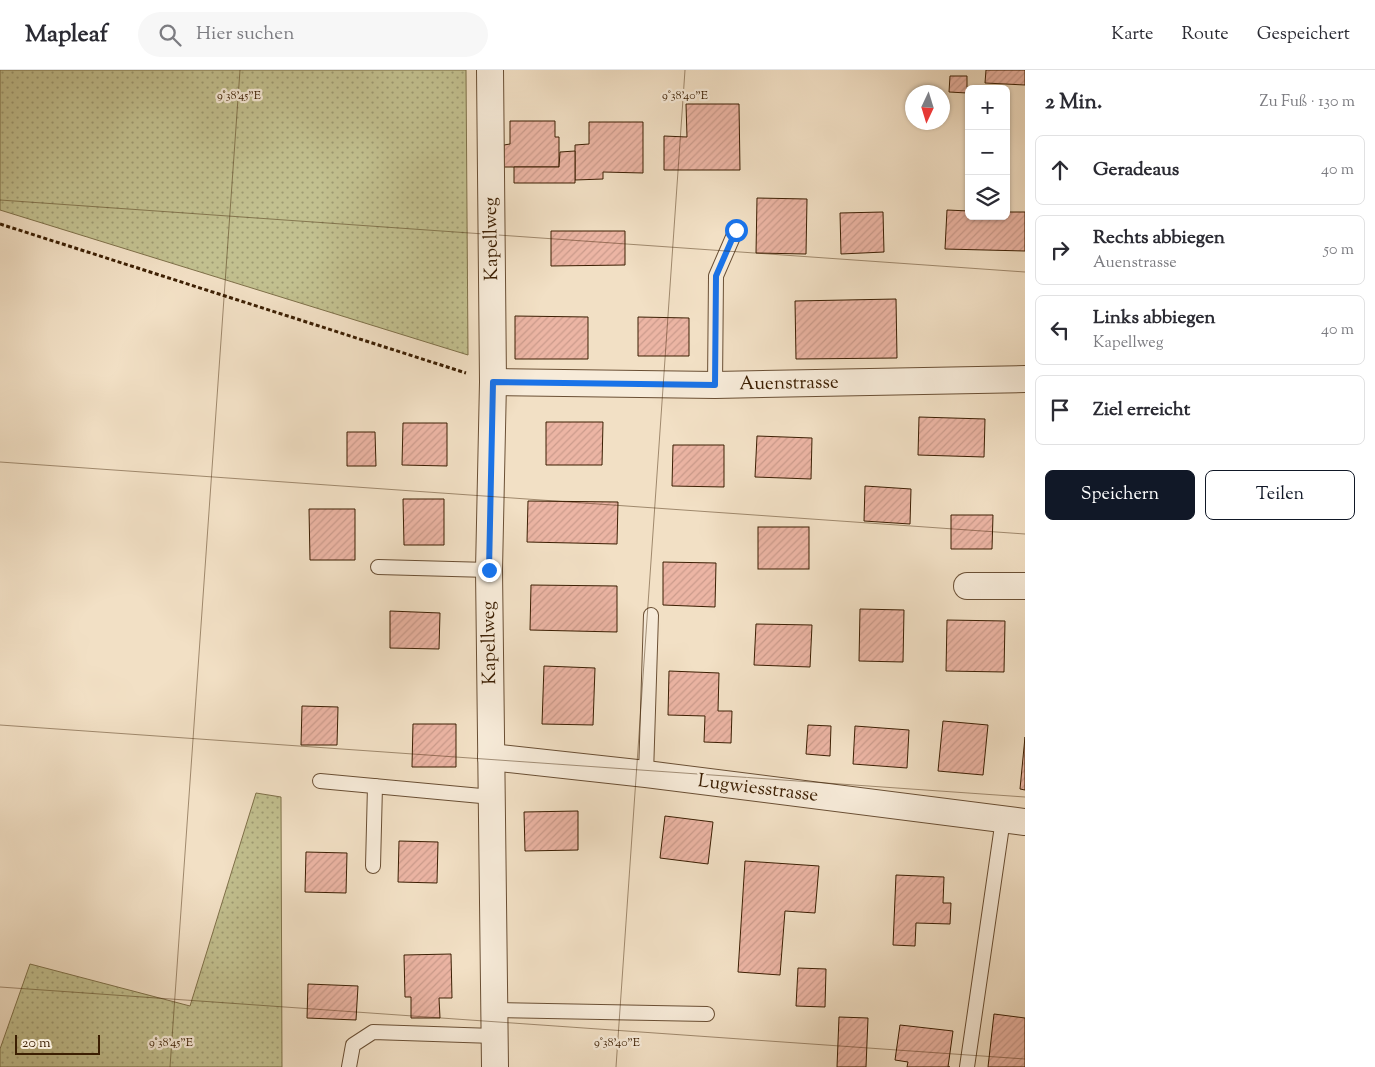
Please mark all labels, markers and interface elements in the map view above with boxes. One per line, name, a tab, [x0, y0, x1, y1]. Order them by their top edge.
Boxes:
search box	[138, 12, 488, 57]
text: Mapleaf	[25, 18, 108, 52]
icon: search	[156, 21, 184, 49]
text: Hier suchen	[196, 21, 294, 48]
text: Karte	[1111, 22, 1154, 48]
text: Route	[1182, 22, 1229, 48]
text: Gespeichert	[1257, 22, 1350, 48]
north arrow	[905, 85, 950, 130]
map controls	[965, 85, 1010, 220]
button: +	[965, 85, 1010, 130]
text: 9°38'45"E	[217, 87, 262, 105]
text: 9°38'40"E	[662, 87, 709, 105]
text: 2 Min.	[1045, 88, 1102, 118]
text: Zu Fuß · 130 m	[1259, 91, 1355, 114]
button: −	[965, 130, 1010, 175]
icon: ahead	[1046, 156, 1074, 184]
text: Geradeaus	[1093, 157, 1179, 184]
text: 40 m	[1321, 159, 1354, 182]
button: layers	[965, 175, 1010, 220]
street label: Kapellweg	[478, 197, 506, 281]
route start	[725, 219, 748, 242]
text: Rechts abbiegen	[1093, 225, 1225, 252]
icon: right	[1046, 236, 1074, 264]
text: 50 m	[1323, 239, 1354, 262]
text: Auenstrasse	[1093, 252, 1177, 275]
text: Links abbiegen	[1093, 305, 1216, 332]
icon: left	[1046, 316, 1074, 344]
text: 40 m	[1321, 319, 1354, 342]
text: Kapellweg	[1093, 332, 1164, 355]
street label: Auenstrasse	[739, 370, 839, 398]
icon: arrive	[1046, 396, 1074, 424]
text: Ziel erreicht	[1093, 397, 1190, 424]
button: Speichern	[1045, 470, 1195, 520]
button: Teilen	[1205, 470, 1355, 520]
route end	[478, 559, 501, 582]
street label: Kapellweg	[476, 601, 504, 685]
street label: Lugwiesstrasse	[696, 768, 820, 810]
scale bar	[15, 1032, 100, 1055]
text: 20 m	[22, 1034, 51, 1054]
text: 9°38'45"E	[149, 1034, 194, 1052]
text: 9°38'40"E	[594, 1034, 641, 1052]

